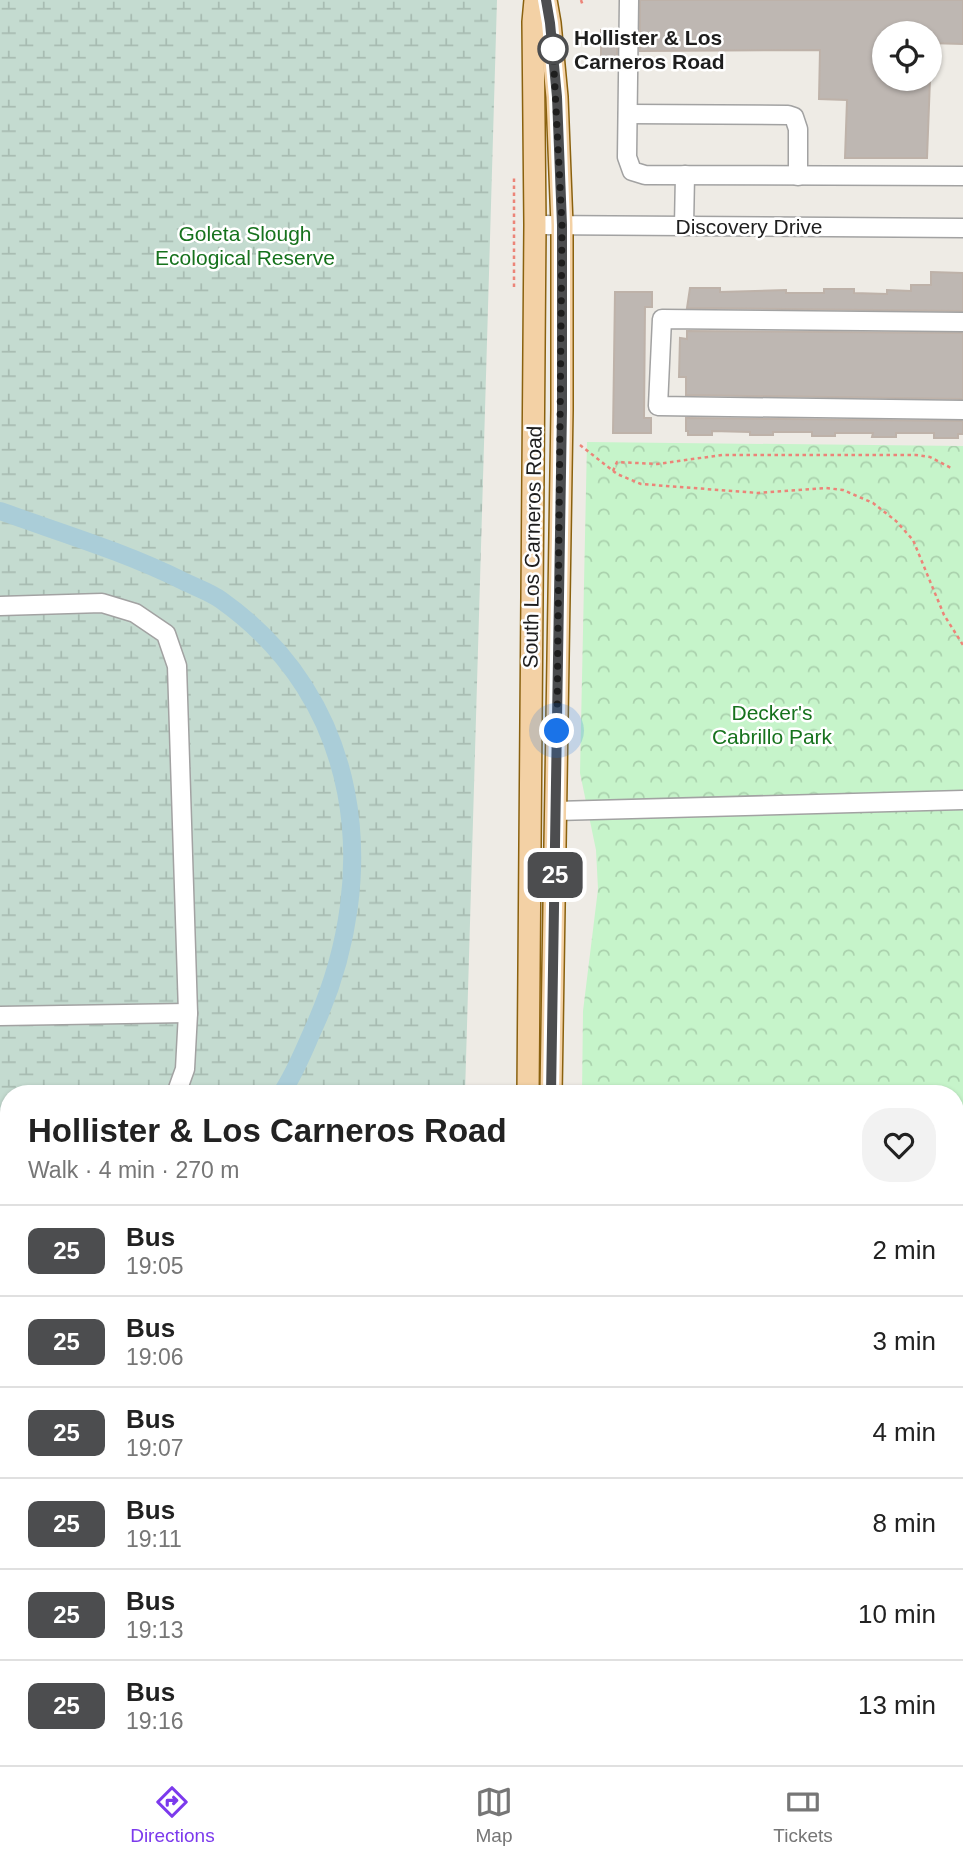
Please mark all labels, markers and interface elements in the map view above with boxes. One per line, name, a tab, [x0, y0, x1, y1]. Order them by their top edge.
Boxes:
map controls	[872, 21, 942, 91]
button: locate	[872, 21, 942, 91]
place label: Hollister & Los Carneros Road	[574, 26, 725, 73]
marker: Hollister & Los Carneros Road	[538, 34, 568, 64]
street label: Discovery Drive	[675, 215, 823, 238]
park label: Goleta Slough Ecological Reserve	[155, 222, 335, 269]
street label: South Los Carneros Road	[518, 425, 546, 669]
park label: Decker's Cabrillo Park	[712, 701, 833, 748]
your location	[539, 713, 574, 748]
line badge: 25	[524, 852, 586, 898]
text: 25	[542, 861, 568, 888]
button: heart	[862, 1108, 936, 1182]
text: Hollister & Los Carneros Road	[28, 1112, 507, 1149]
text: Walk · 4 min · 270 m	[28, 1157, 239, 1183]
text: Bus	[126, 1222, 175, 1252]
text: 2 min	[872, 1235, 936, 1265]
text: 25	[53, 1237, 80, 1264]
text: 19:05	[126, 1253, 184, 1279]
text: Bus	[126, 1313, 175, 1343]
text: 3 min	[872, 1326, 936, 1356]
text: 25	[53, 1328, 80, 1355]
text: 19:06	[126, 1344, 184, 1370]
text: Bus	[126, 1404, 175, 1434]
text: 4 min	[872, 1417, 936, 1447]
text: 25	[53, 1419, 80, 1446]
text: 19:07	[126, 1435, 184, 1461]
text: Bus	[126, 1495, 175, 1525]
text: 8 min	[872, 1508, 936, 1538]
text: 25	[53, 1510, 80, 1537]
text: 19:11	[126, 1526, 182, 1552]
text: Bus	[126, 1586, 175, 1616]
text: 10 min	[858, 1599, 936, 1629]
text: 25	[53, 1601, 80, 1628]
text: 19:13	[126, 1617, 184, 1643]
text: Bus	[126, 1677, 175, 1707]
text: 13 min	[858, 1690, 936, 1720]
text: 25	[53, 1692, 80, 1719]
text: 19:16	[126, 1708, 184, 1734]
tab: Directions	[130, 1783, 215, 1847]
tab: Map	[475, 1783, 513, 1847]
tab: Tickets	[773, 1783, 833, 1847]

